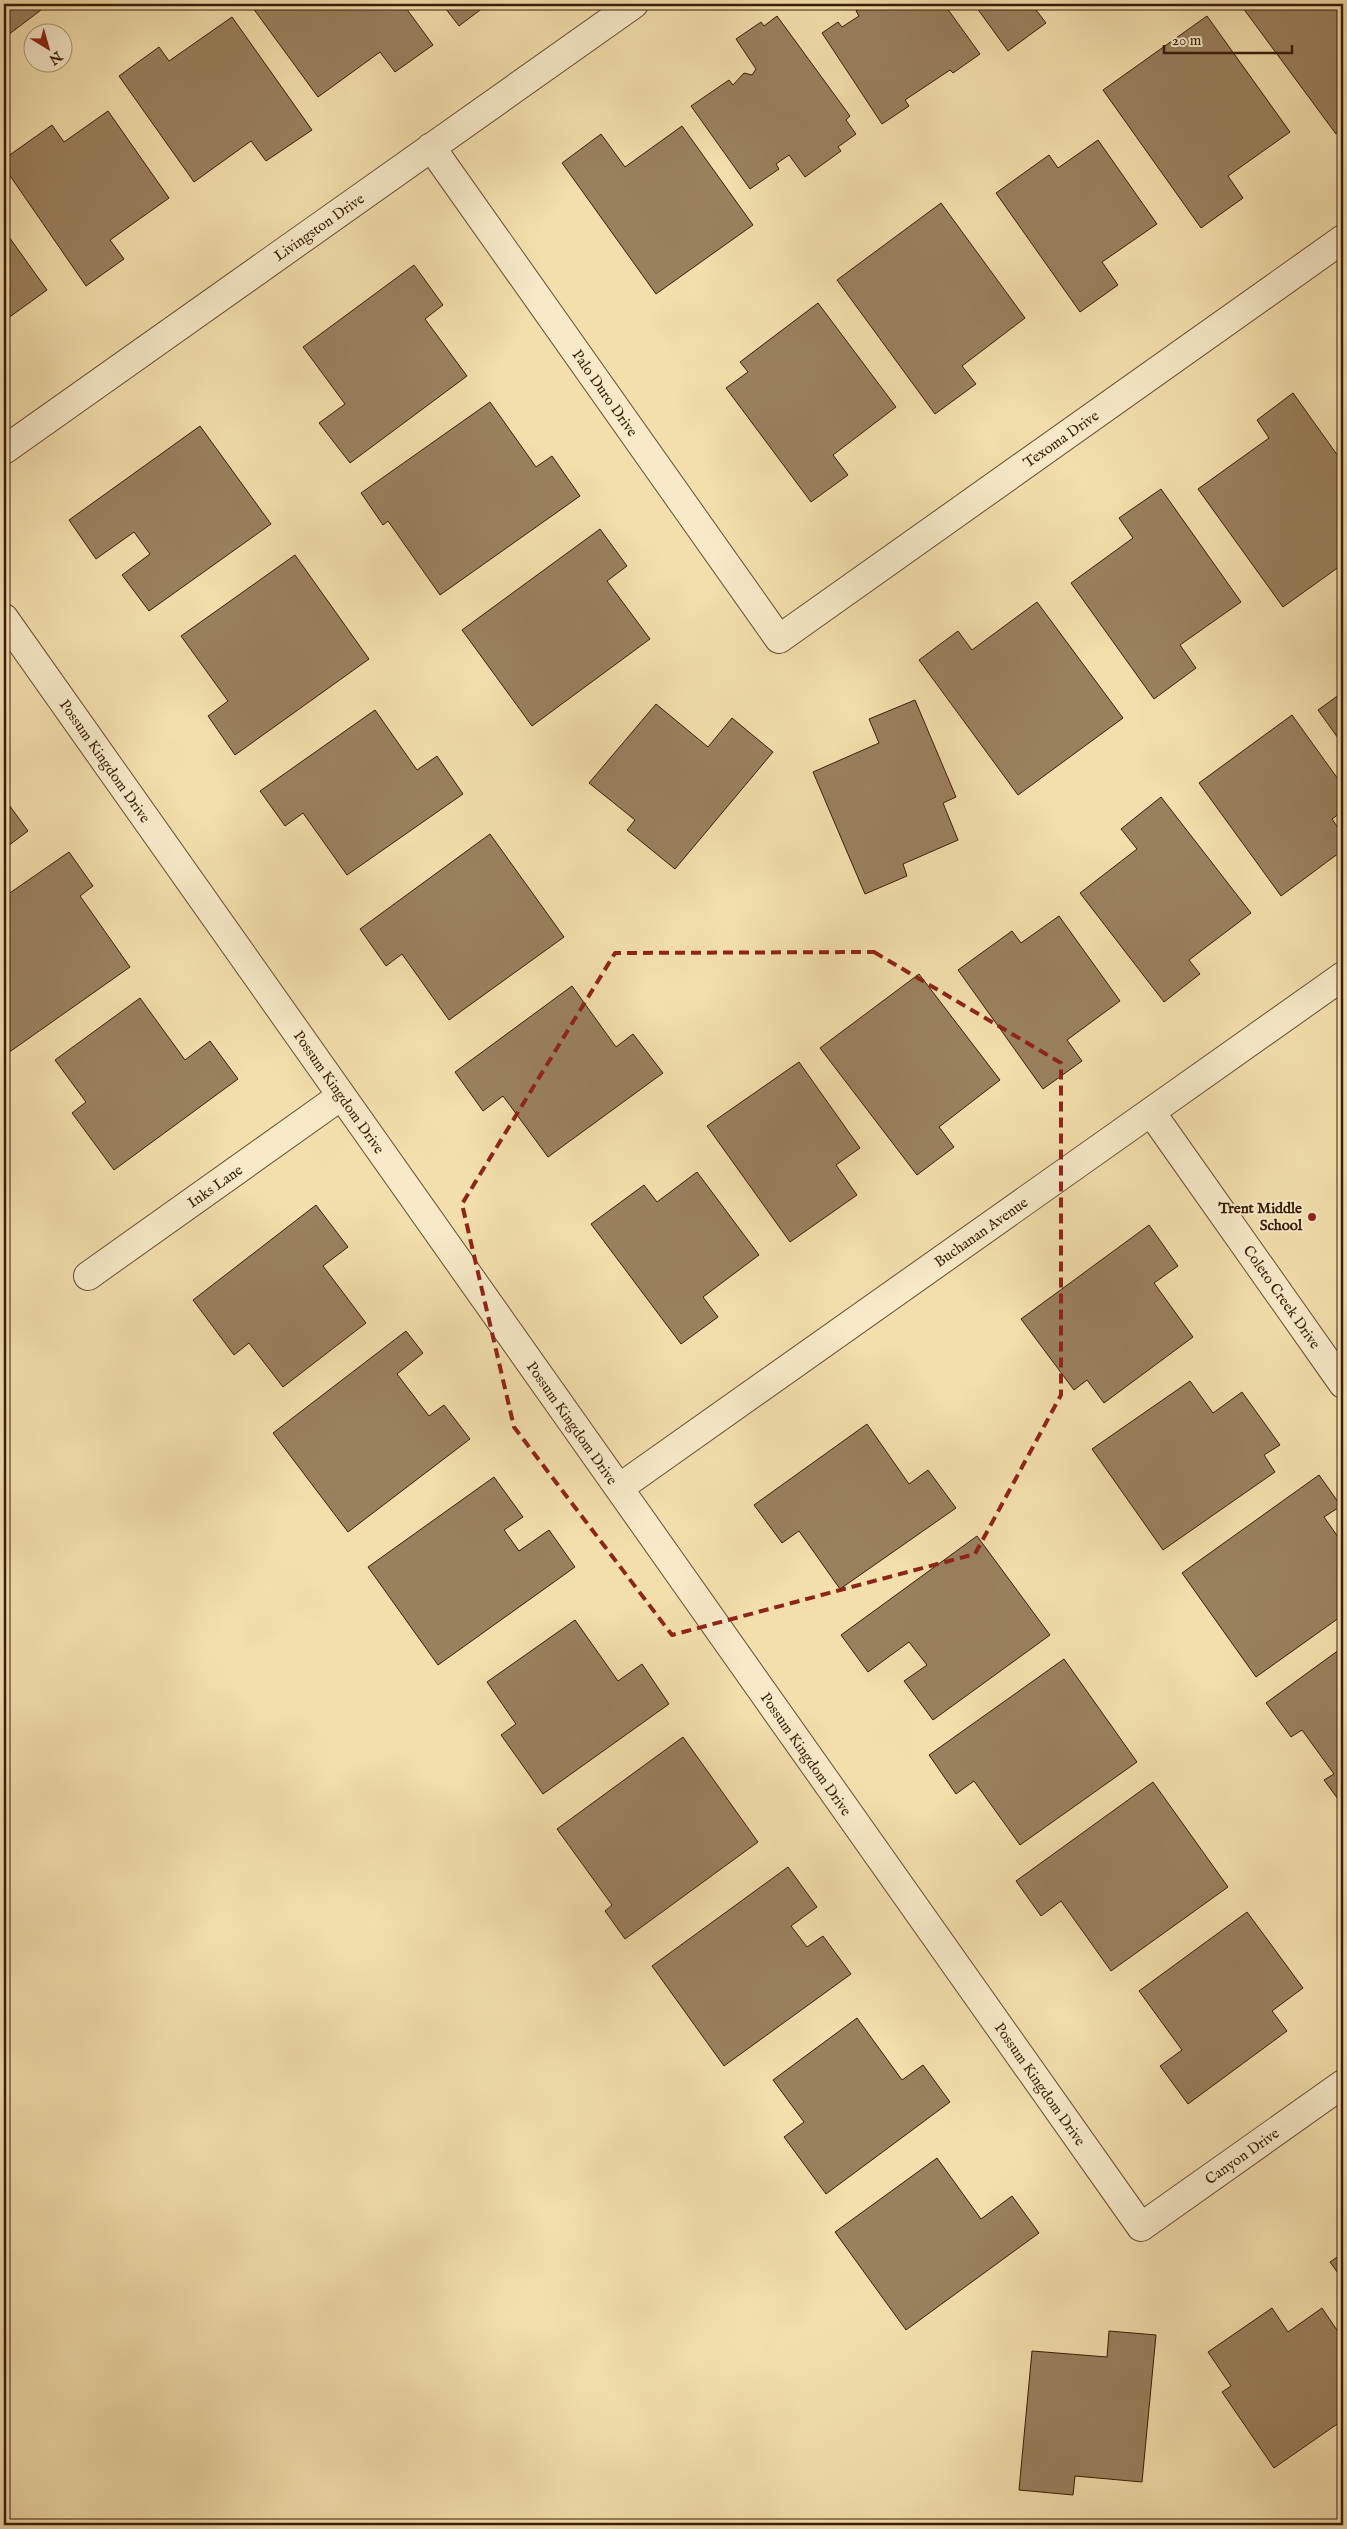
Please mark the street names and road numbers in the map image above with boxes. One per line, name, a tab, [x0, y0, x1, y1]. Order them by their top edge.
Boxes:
street label: Livingston Drive	[270, 189, 368, 266]
street label: Palo Duro Drive	[568, 346, 642, 441]
street label: Texoma Drive	[1020, 406, 1103, 472]
street label: Possum Kingdom Drive	[55, 696, 154, 827]
street label: Possum Kingdom Drive	[289, 1027, 388, 1158]
street label: Inks Lane	[184, 1160, 247, 1212]
street label: Buchanan Avenue	[931, 1193, 1032, 1272]
street label: Coleto Creek Drive	[1239, 1242, 1325, 1353]
street label: Possum Kingdom Drive	[522, 1358, 621, 1489]
street label: Possum Kingdom Drive	[756, 1689, 855, 1820]
street label: Possum Kingdom Drive	[990, 2019, 1089, 2150]
street label: Canyon Drive	[1201, 2124, 1283, 2189]

